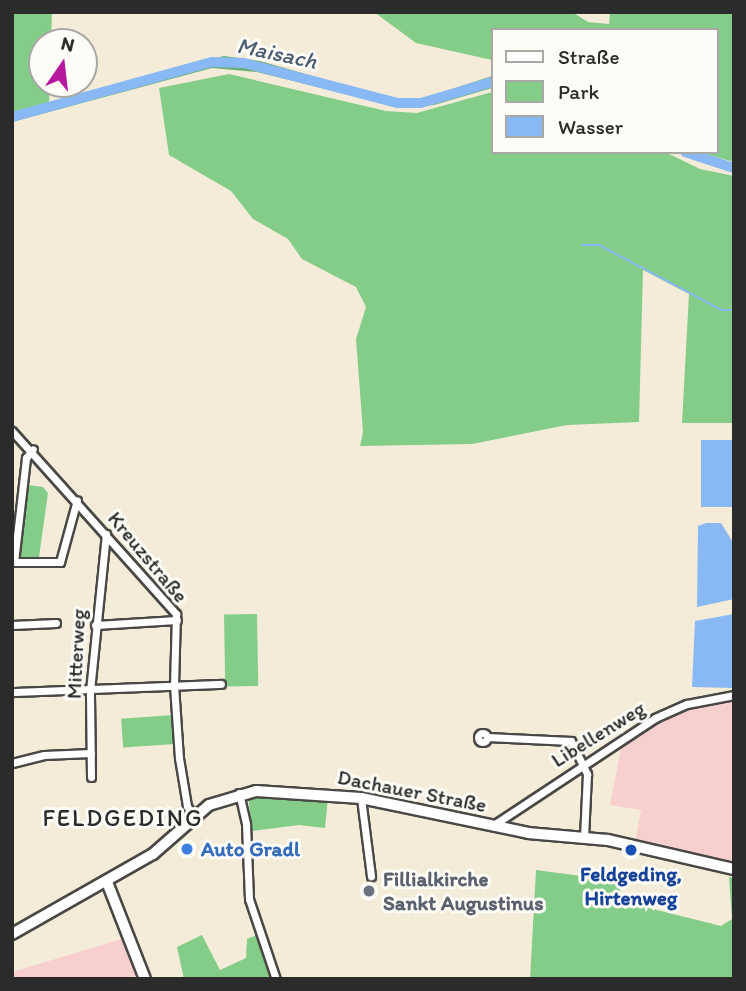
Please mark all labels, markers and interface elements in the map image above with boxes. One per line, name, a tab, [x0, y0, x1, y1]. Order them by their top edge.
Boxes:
north arrow	[28, 28, 98, 98]
legend	[490, 28, 718, 154]
text: N	[59, 31, 77, 57]
water label: Maisach	[235, 31, 319, 75]
text: Straße	[558, 44, 619, 69]
text: Park	[558, 79, 599, 104]
text: Wasser	[558, 114, 623, 139]
street label: Kreuzstraße	[102, 506, 194, 608]
street label: Mitterweg	[61, 608, 91, 700]
street label: Libellenweg	[546, 695, 650, 773]
street label: Dachauer Straße	[335, 764, 489, 818]
district label: FELDGEDING	[44, 804, 202, 832]
place label: Auto Gradl	[201, 836, 300, 862]
marker: Auto Gradl	[179, 841, 195, 857]
marker: Feldgeding, Hirtenweg	[623, 842, 639, 858]
place label: Feldgeding, Hirtenweg	[580, 861, 682, 911]
place label: Fillialkirche Sankt Augustinus	[383, 866, 543, 916]
marker: Fillialkirche Sankt Augustinus	[361, 883, 377, 899]

